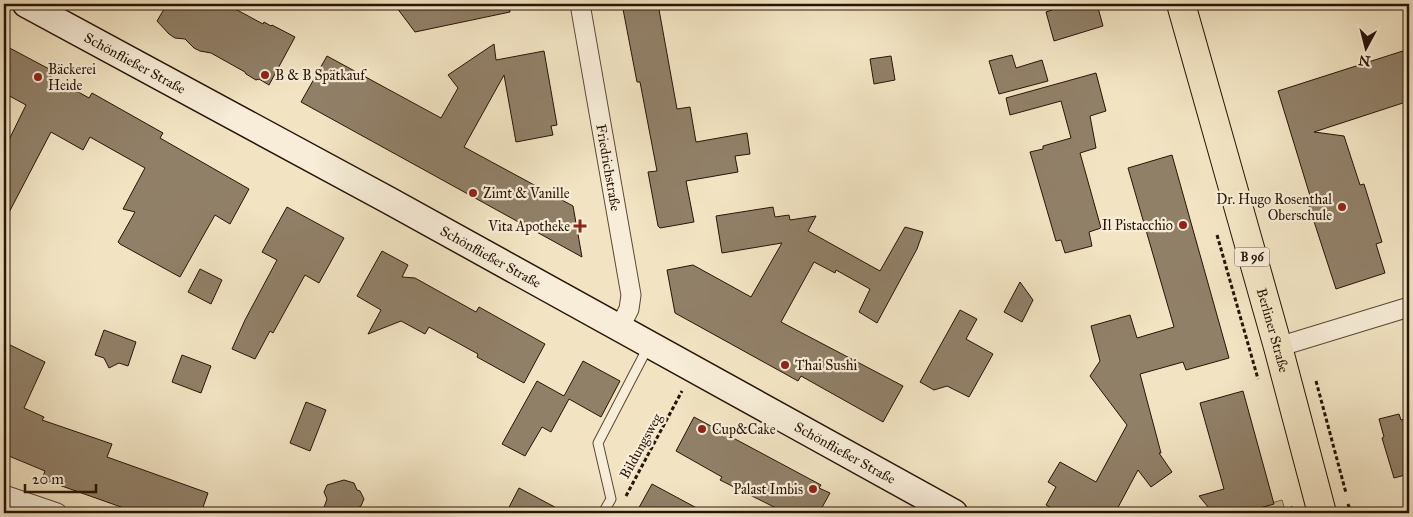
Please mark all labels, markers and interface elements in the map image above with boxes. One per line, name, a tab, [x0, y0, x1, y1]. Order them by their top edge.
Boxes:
north arrow	[1340, 22, 1390, 72]
street label: Schönfließer Straße	[81, 29, 189, 97]
text: N	[1357, 51, 1371, 70]
place label: Bäckerei Heide	[48, 61, 96, 94]
place label: B & B Spätkauf	[275, 67, 367, 84]
marker: B & B Spätkauf	[259, 69, 271, 81]
marker: Bäckerei Heide	[32, 71, 44, 83]
street label: Friedrichstraße	[593, 123, 625, 212]
place label: Zimt & Vanille	[483, 185, 570, 202]
marker: Zimt & Vanille	[467, 187, 479, 199]
place label: Dr. Hugo Rosenthal Oberschule	[1216, 191, 1332, 224]
marker: Dr. Hugo Rosenthal Oberschule	[1336, 201, 1348, 213]
place label: Il Pistacchio	[1102, 217, 1173, 234]
place label: Vita Apotheke	[487, 218, 570, 235]
marker: Il Pistacchio	[1177, 219, 1189, 231]
marker: Vita Apotheke	[574, 220, 586, 232]
street label: Schönfließer Straße	[437, 222, 544, 292]
road number: B 96	[1234, 248, 1270, 266]
street label: Berliner Straße	[1253, 286, 1293, 374]
place label: Thai Sushi	[795, 357, 858, 374]
marker: Thai Sushi	[779, 359, 791, 371]
street label: Bildungsweg	[616, 410, 666, 482]
street label: Schönfließer Straße	[792, 418, 899, 488]
place label: Cup&Cake	[712, 421, 776, 438]
marker: Cup&Cake	[696, 423, 708, 435]
scale bar	[25, 462, 96, 494]
text: 20 m	[32, 470, 64, 488]
place label: Palast Imbis	[733, 481, 803, 498]
marker: Palast Imbis	[807, 483, 819, 495]

